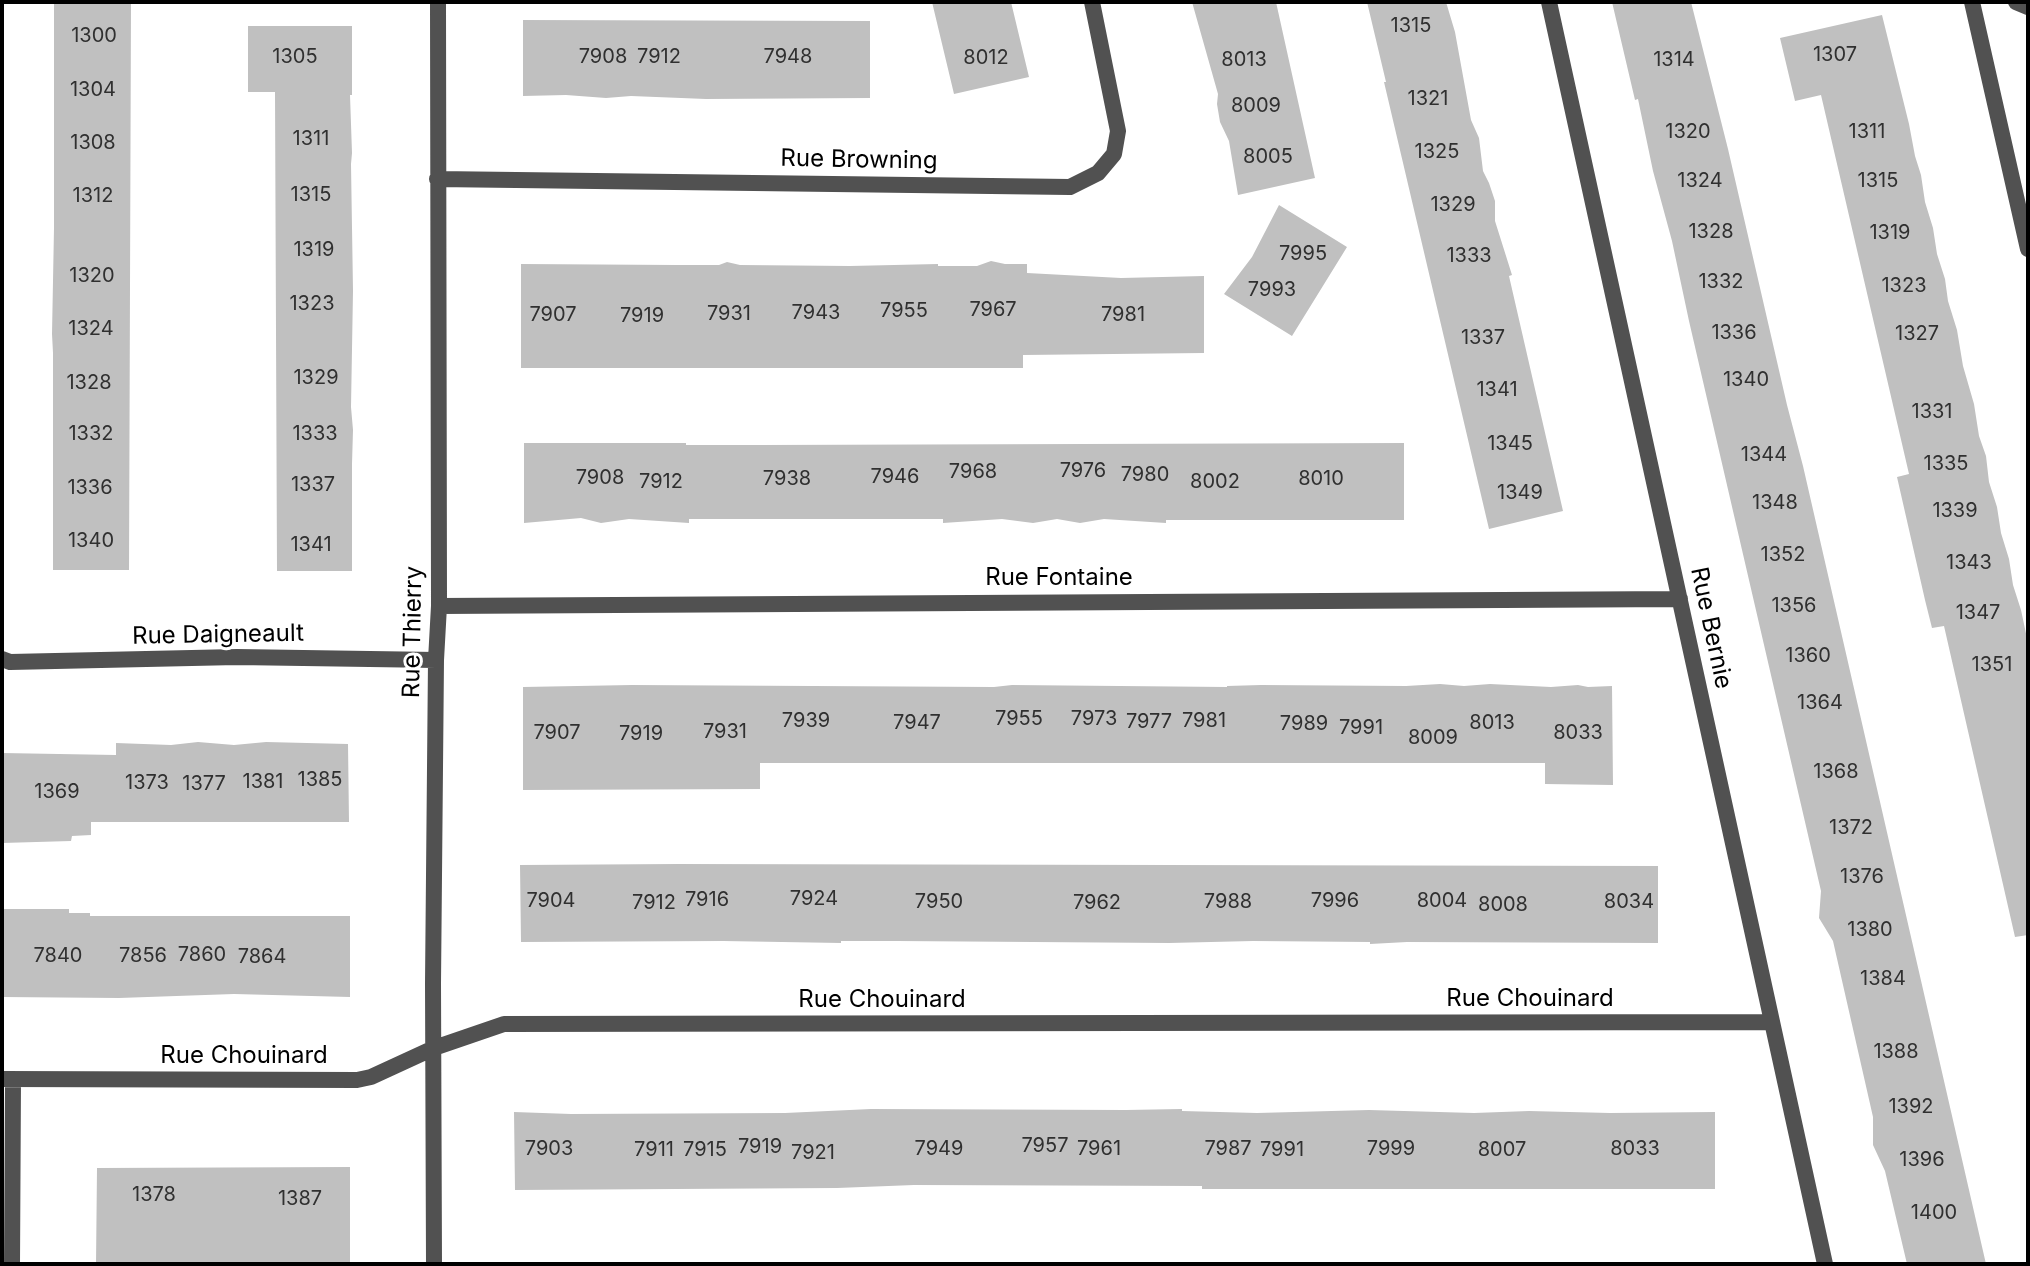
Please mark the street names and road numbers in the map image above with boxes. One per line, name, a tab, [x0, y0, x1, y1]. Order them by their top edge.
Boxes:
street label: Rue Browning	[780, 144, 938, 176]
street label: Rue Fontaine	[985, 564, 1133, 592]
street label: Rue Bernie	[1684, 565, 1738, 691]
street label: Rue Thierry	[397, 566, 429, 698]
street label: Rue Daigneault	[132, 619, 304, 651]
street label: Rue Chouinard	[1446, 985, 1614, 1013]
street label: Rue Chouinard	[798, 986, 966, 1014]
street label: Rue Chouinard	[160, 1042, 328, 1070]

